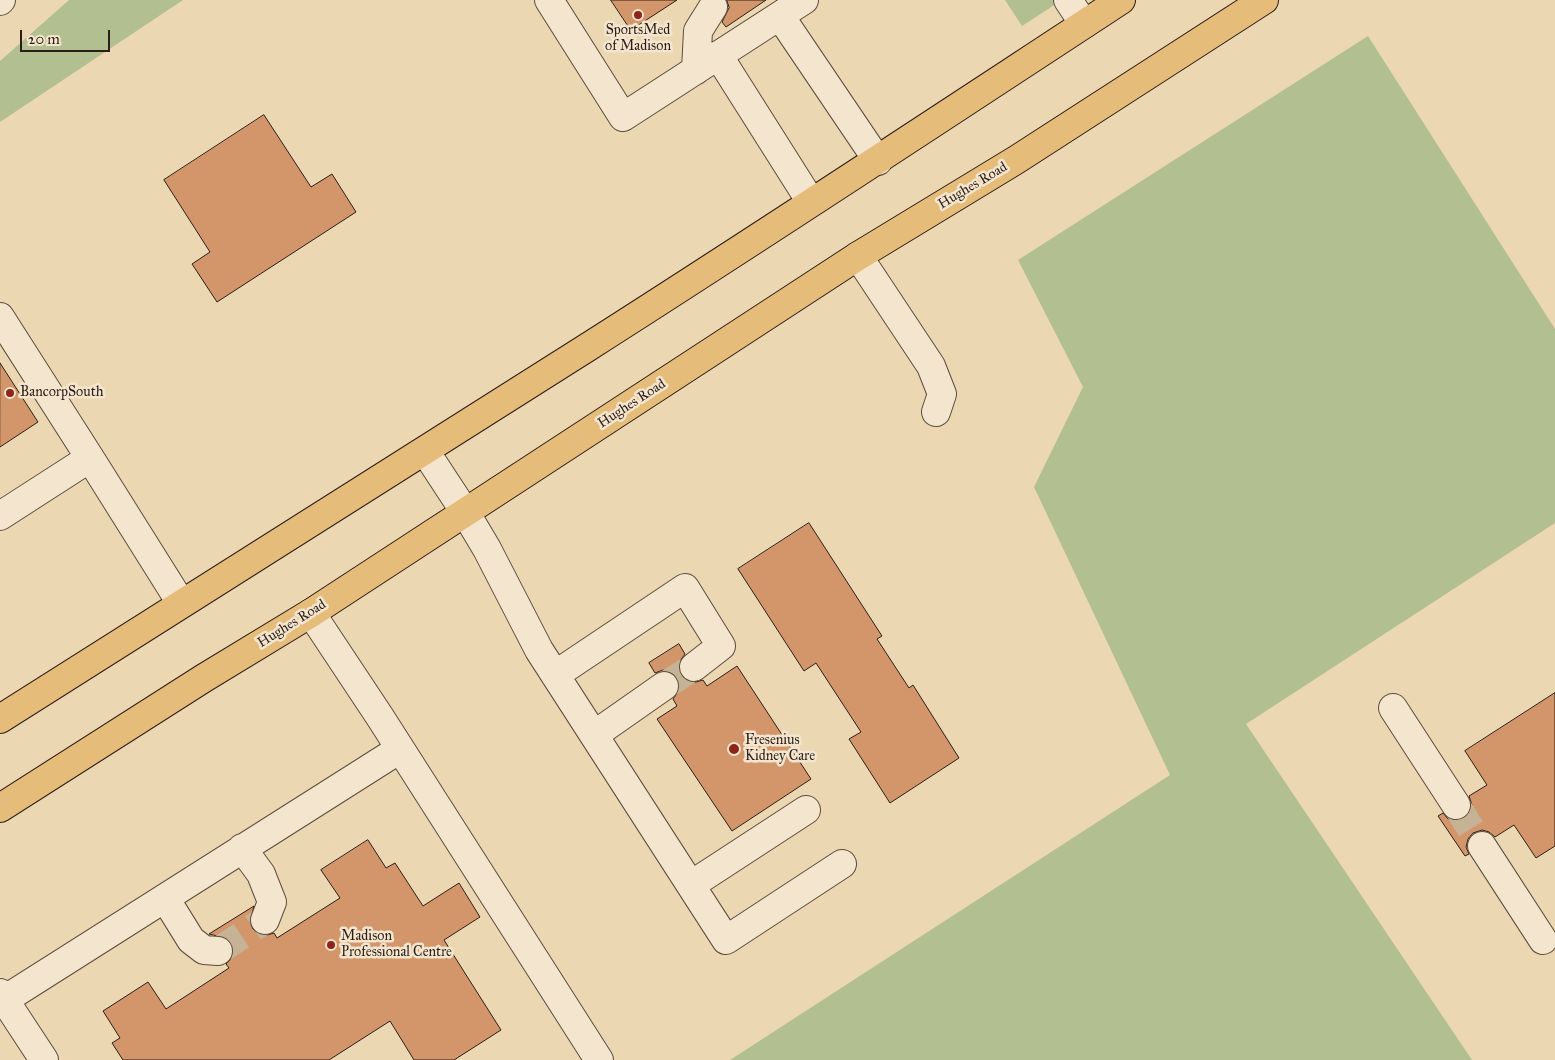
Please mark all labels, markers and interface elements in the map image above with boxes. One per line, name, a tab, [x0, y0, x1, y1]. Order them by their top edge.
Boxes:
marker: SportsMed of Madison	[632, 9, 644, 21]
scale bar	[22, 20, 112, 52]
place label: SportsMed of Madison	[605, 23, 671, 56]
text: 20 m	[28, 30, 60, 48]
street label: Hughes Road	[935, 159, 1011, 213]
street label: Hughes Road	[595, 376, 669, 432]
place label: BancorpSouth	[20, 385, 103, 401]
marker: BancorpSouth	[4, 387, 16, 399]
street label: Hughes Road	[255, 596, 329, 652]
place label: Fresenius Kidney Care	[745, 733, 815, 766]
marker: Fresenius Kidney Care	[727, 742, 741, 756]
place label: Madison Professional Centre	[341, 929, 452, 962]
marker: Madison Professional Centre	[325, 939, 337, 951]

